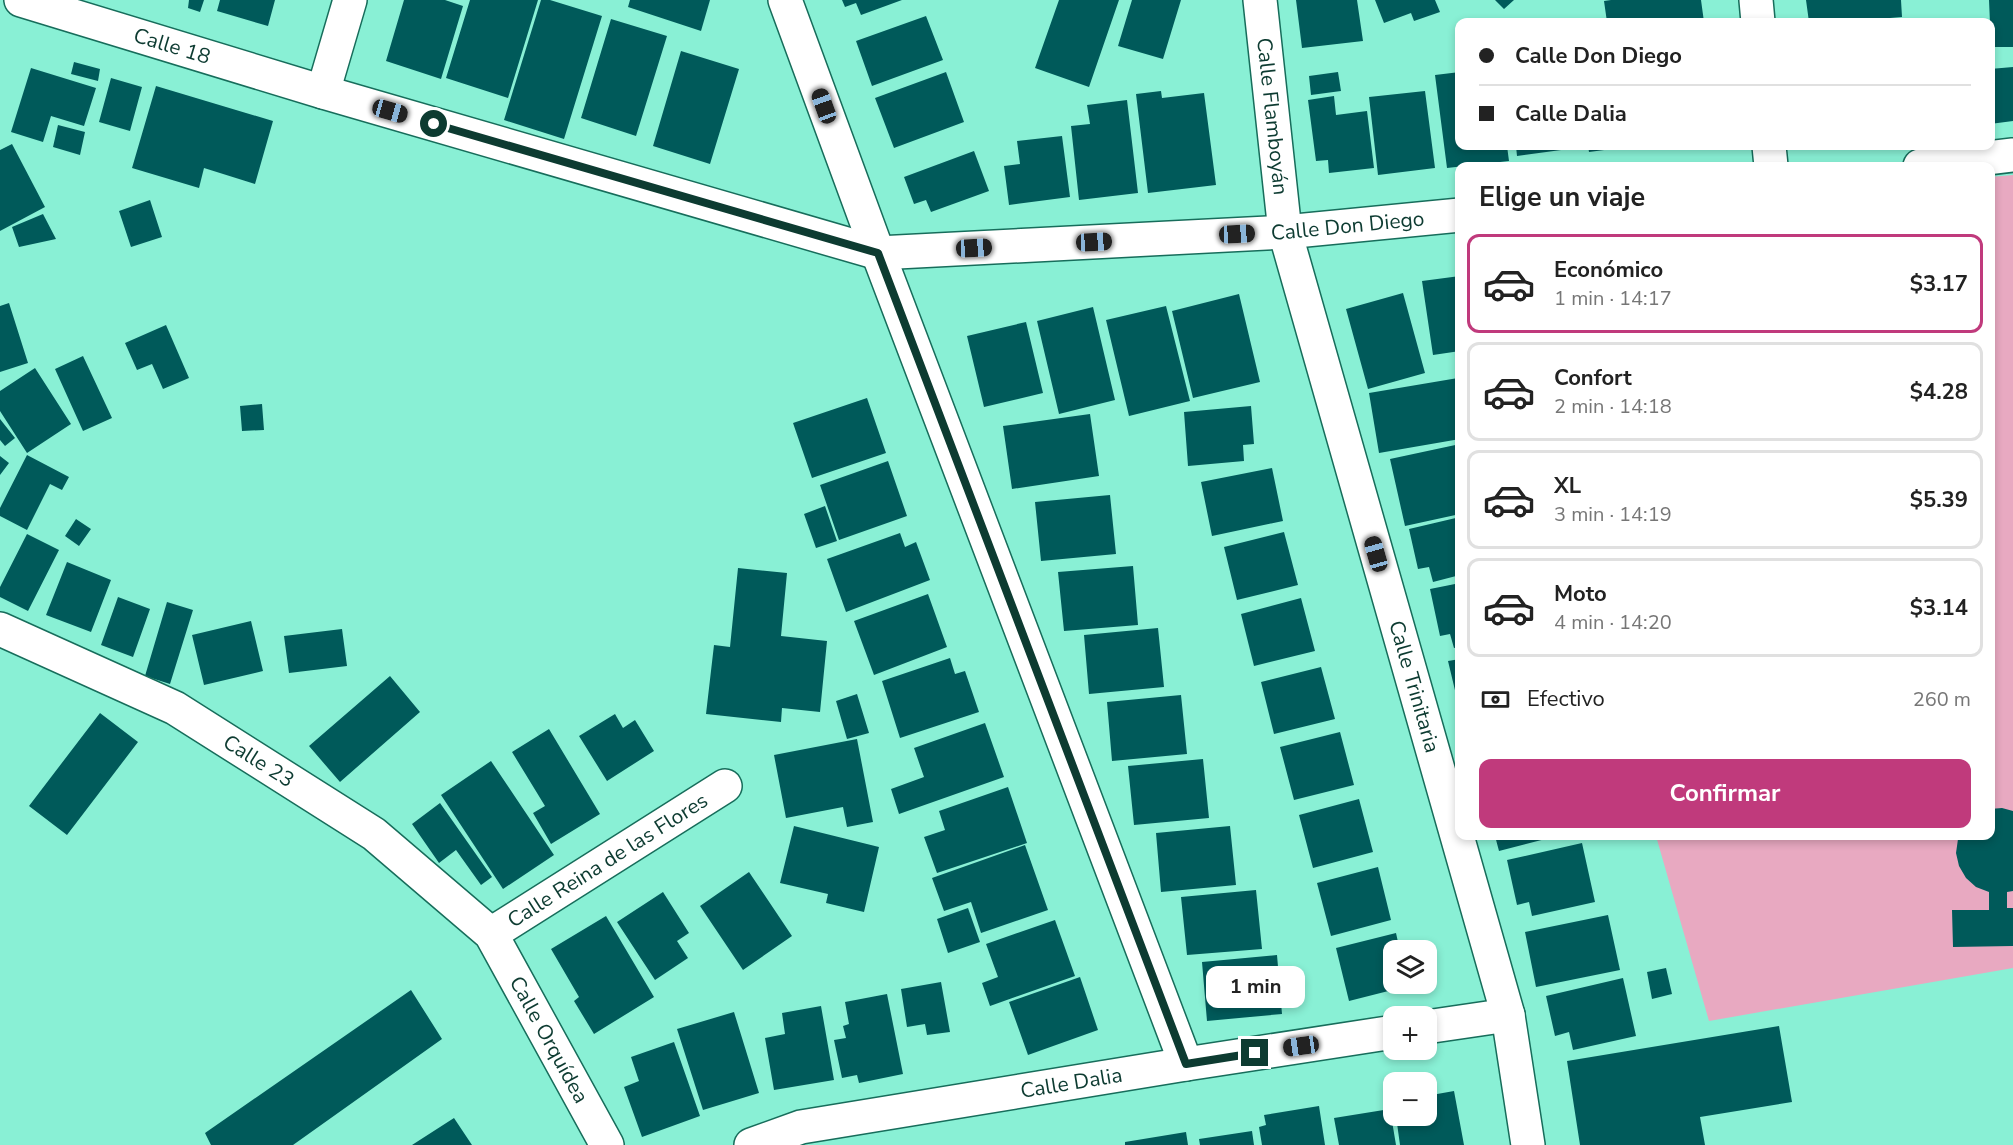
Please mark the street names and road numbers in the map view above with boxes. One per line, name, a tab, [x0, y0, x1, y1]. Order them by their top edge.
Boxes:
street label: Calle 18	[130, 21, 214, 71]
street label: Calle Flamboyán	[1250, 36, 1295, 196]
street label: Calle Don Diego	[1270, 205, 1426, 247]
street label: Calle Trinitaria	[1382, 617, 1447, 756]
street label: Calle 23	[218, 728, 300, 794]
street label: Calle Reina de las Flores	[502, 786, 713, 934]
street label: Calle Orquídea	[503, 971, 595, 1108]
street label: Calle Dalia	[1018, 1061, 1124, 1105]

